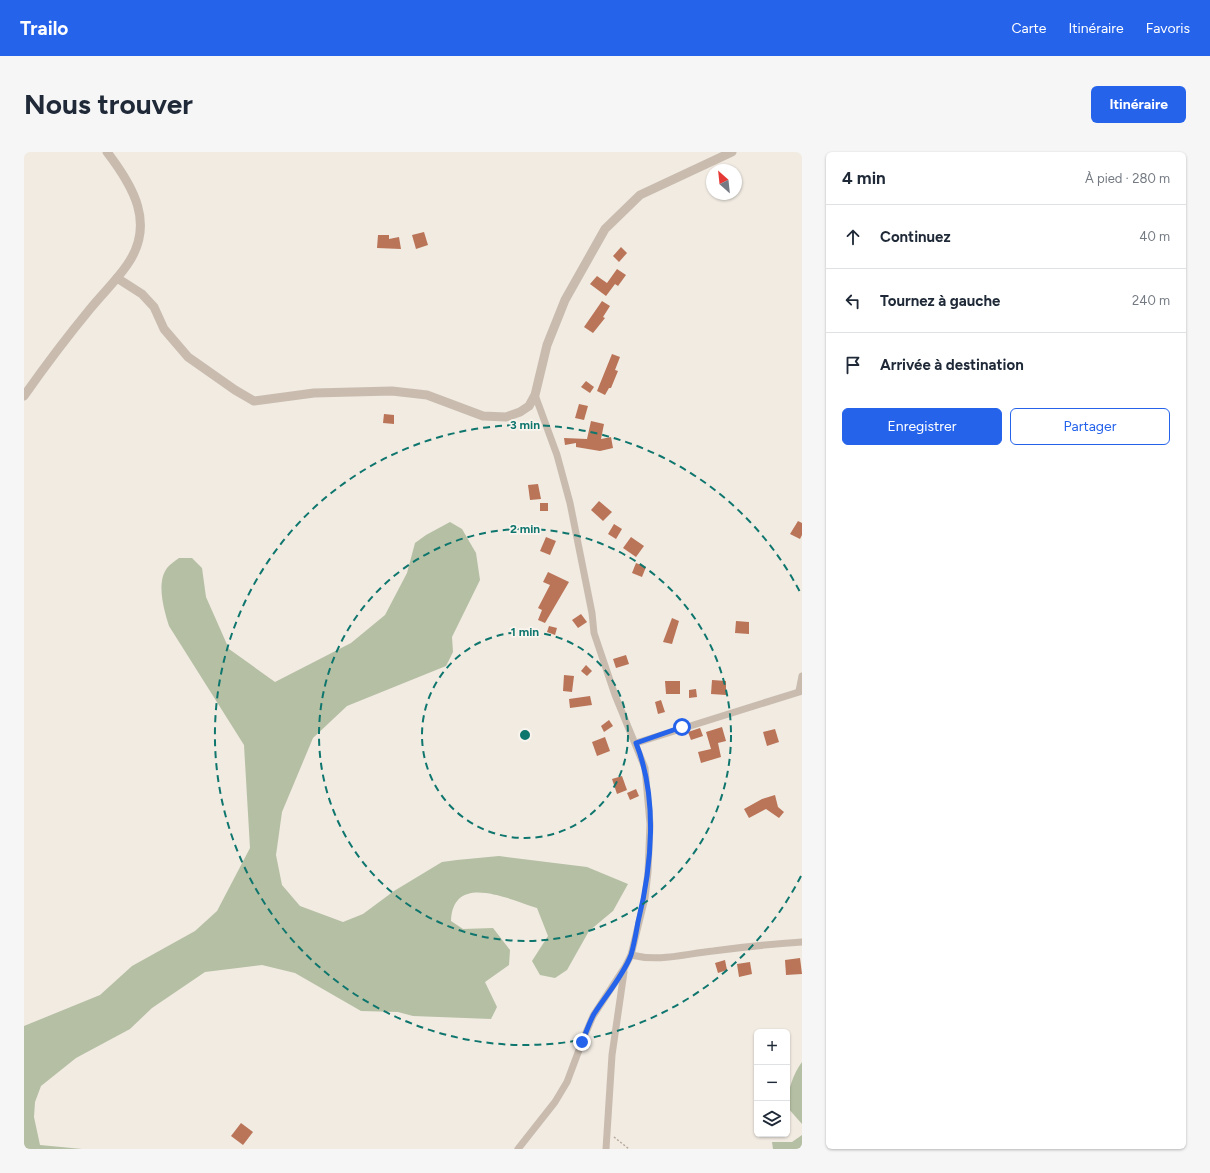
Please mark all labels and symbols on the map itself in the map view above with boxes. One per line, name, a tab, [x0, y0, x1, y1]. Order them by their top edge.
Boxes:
north arrow	[706, 164, 742, 200]
text: 3 min	[510, 418, 540, 432]
text: 2 min	[510, 522, 540, 536]
text: 1 min	[511, 625, 539, 639]
route start	[673, 718, 691, 736]
centre of rings	[518, 728, 532, 742]
route end	[573, 1033, 591, 1051]

